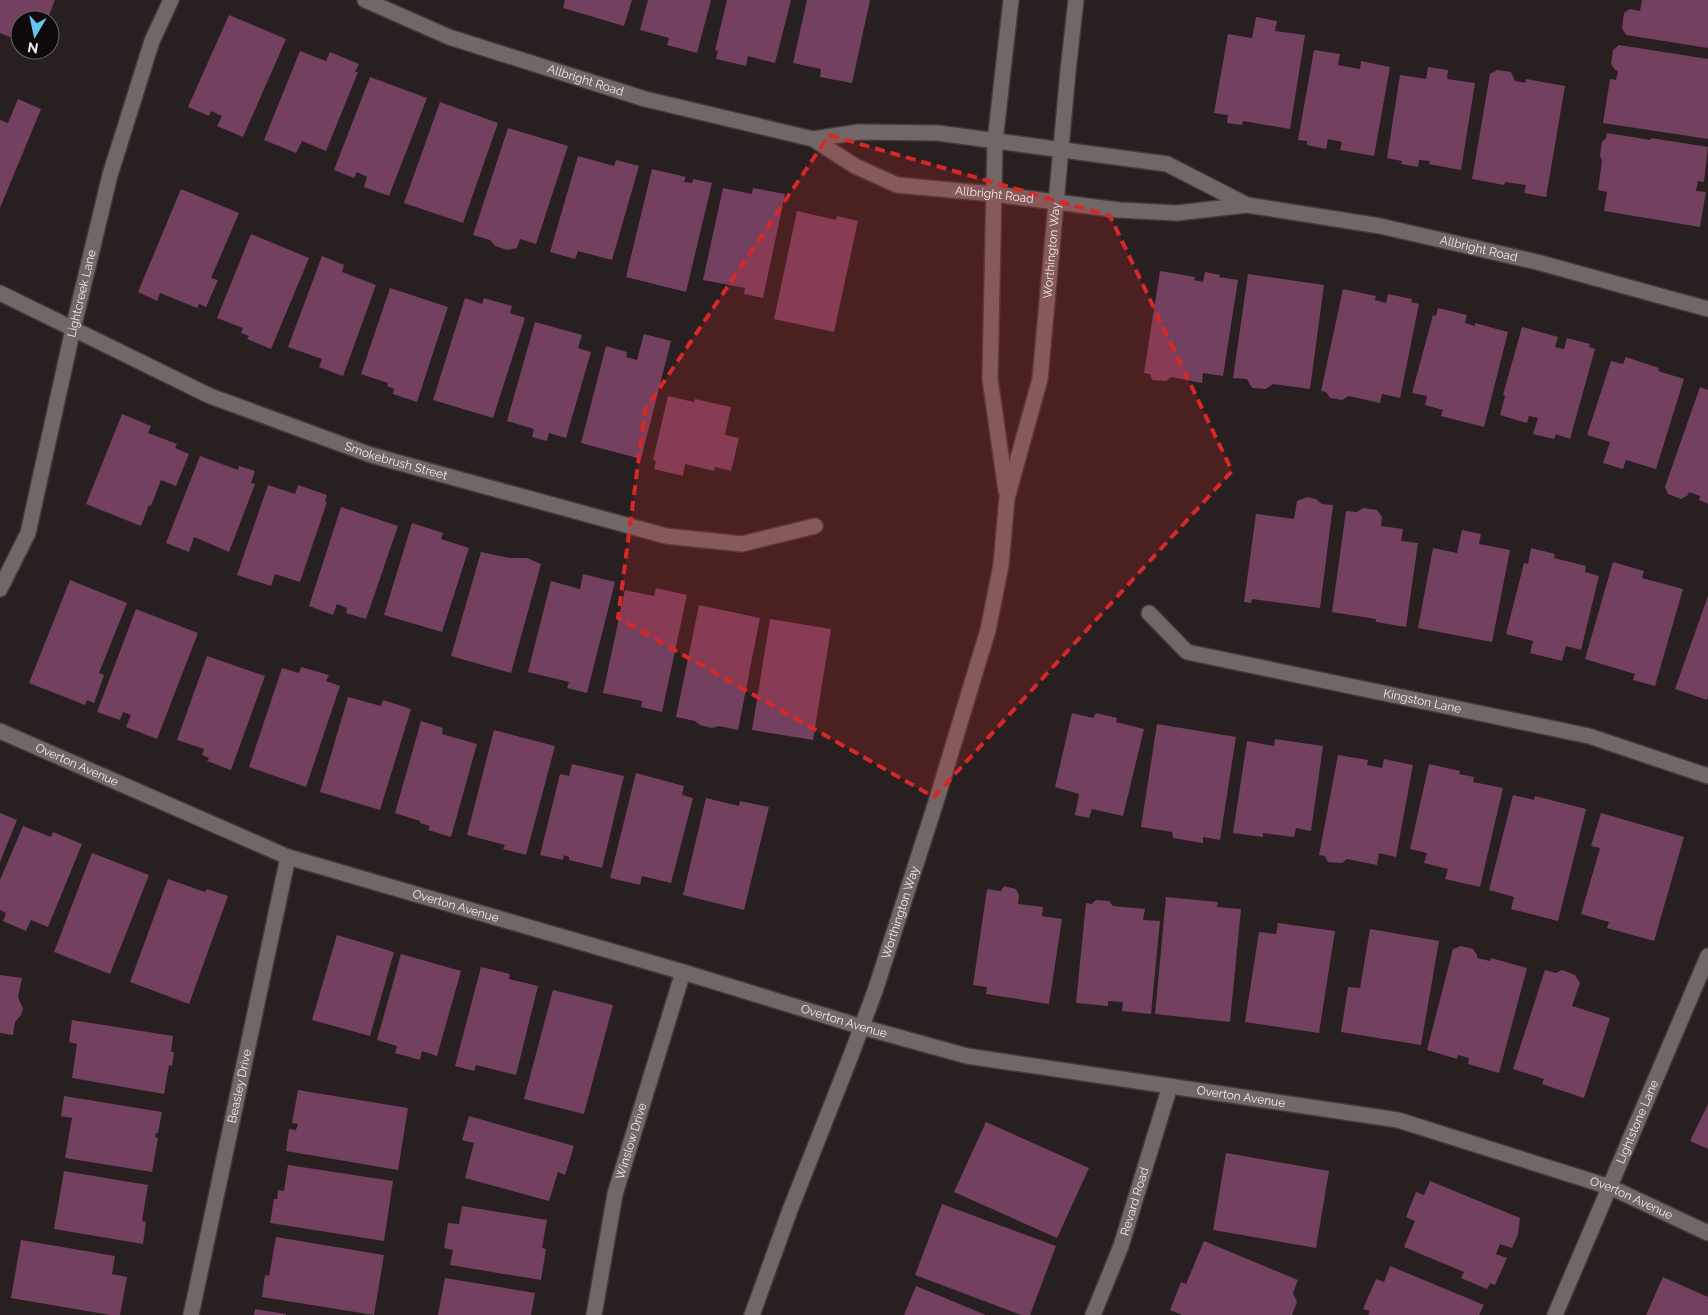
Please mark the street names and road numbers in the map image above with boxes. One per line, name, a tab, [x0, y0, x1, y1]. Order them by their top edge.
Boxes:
street label: Allbright Road	[546, 62, 625, 99]
street label: Allbright Road	[954, 183, 1035, 206]
street label: Worthington Way	[1040, 201, 1063, 299]
street label: Allbright Road	[1439, 233, 1519, 264]
street label: Lightcreek Lane	[64, 248, 99, 339]
street label: Smokebrush Street	[343, 439, 449, 483]
street label: Kingston Lane	[1382, 686, 1463, 716]
street label: Overton Avenue	[33, 740, 121, 789]
street label: Worthington Way	[879, 864, 922, 961]
street label: Overton Avenue	[411, 887, 501, 925]
street label: Overton Avenue	[799, 1002, 889, 1041]
street label: Beasley Drive	[225, 1048, 254, 1124]
street label: Lightstone Lane	[1613, 1078, 1661, 1166]
street label: Overton Avenue	[1196, 1083, 1286, 1110]
street label: Winslow Drive	[613, 1101, 649, 1181]
street label: Revard Road	[1118, 1166, 1152, 1237]
street label: Overton Avenue	[1588, 1174, 1675, 1223]

